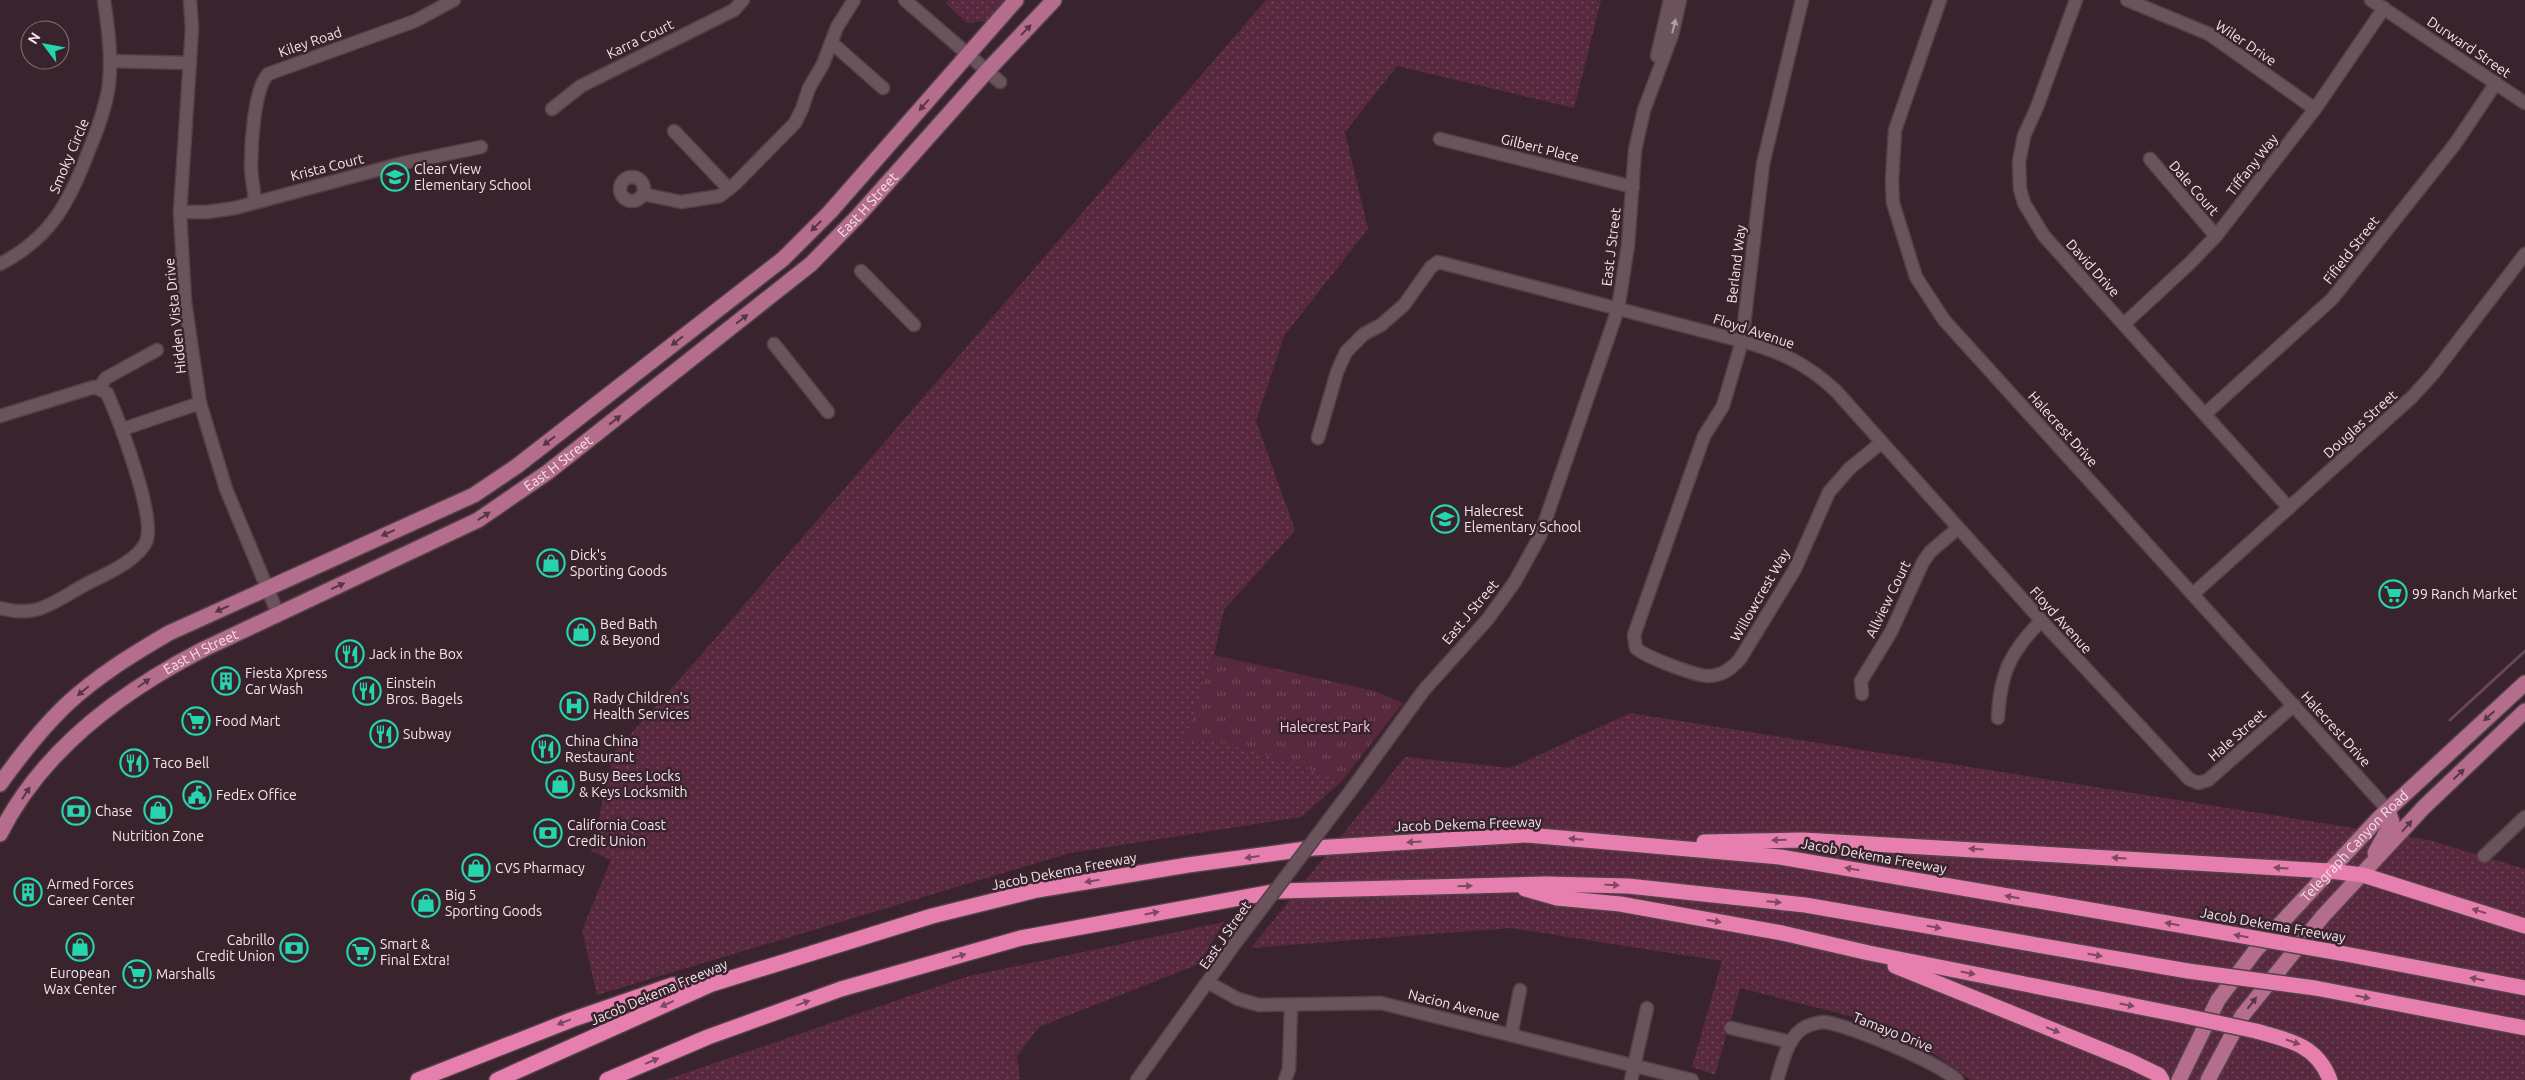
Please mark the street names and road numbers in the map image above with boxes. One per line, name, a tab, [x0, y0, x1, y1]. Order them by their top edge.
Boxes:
street label: Durward Street	[2424, 13, 2514, 81]
street label: Karra Court	[604, 16, 676, 62]
street label: Wiler Drive	[2213, 17, 2279, 69]
street label: Kiley Road	[276, 24, 344, 60]
street label: Smoky Circle	[46, 116, 92, 196]
street label: Gilbert Place	[1499, 131, 1581, 165]
street label: Tiffany Way	[2223, 131, 2281, 199]
street label: Krista Court	[289, 150, 366, 184]
street label: Dale Court	[2166, 157, 2222, 219]
street label: East H Street	[834, 169, 901, 240]
street label: East J Street	[1598, 206, 1624, 287]
street label: Fifield Street	[2320, 213, 2383, 287]
street label: Berland Way	[1723, 224, 1749, 304]
street label: David Drive	[2063, 236, 2123, 300]
street label: Hidden Vista Drive	[161, 257, 189, 375]
street label: Floyd Avenue	[1711, 310, 1797, 352]
street label: Douglas Street	[2320, 386, 2400, 461]
street label: Halecrest Drive	[2025, 388, 2101, 470]
street label: East H Street	[521, 432, 596, 494]
street label: Willowcrest Way	[1727, 546, 1793, 644]
street label: Allview Court	[1862, 557, 1914, 640]
street label: East J Street	[1438, 576, 1502, 647]
street label: Floyd Avenue	[2027, 583, 2095, 657]
street label: East H Street	[161, 626, 241, 678]
street label: Halecrest Drive	[2298, 688, 2374, 770]
street label: Hale Street	[2205, 705, 2269, 764]
street label: Telegraph Canyon Road	[2297, 787, 2412, 905]
street label: Jacob Dekema Freeway	[1394, 813, 1542, 835]
street label: Jacob Dekema Freeway	[1800, 835, 1948, 877]
street label: Jacob Dekema Freeway	[990, 849, 1138, 893]
street label: East J Street	[1196, 898, 1254, 972]
street label: Jacob Dekema Freeway	[2199, 904, 2347, 946]
street label: Jacob Dekema Freeway	[588, 956, 730, 1028]
street label: Nacion Avenue	[1407, 986, 1501, 1024]
street label: Tamayo Drive	[1851, 1009, 1935, 1055]

